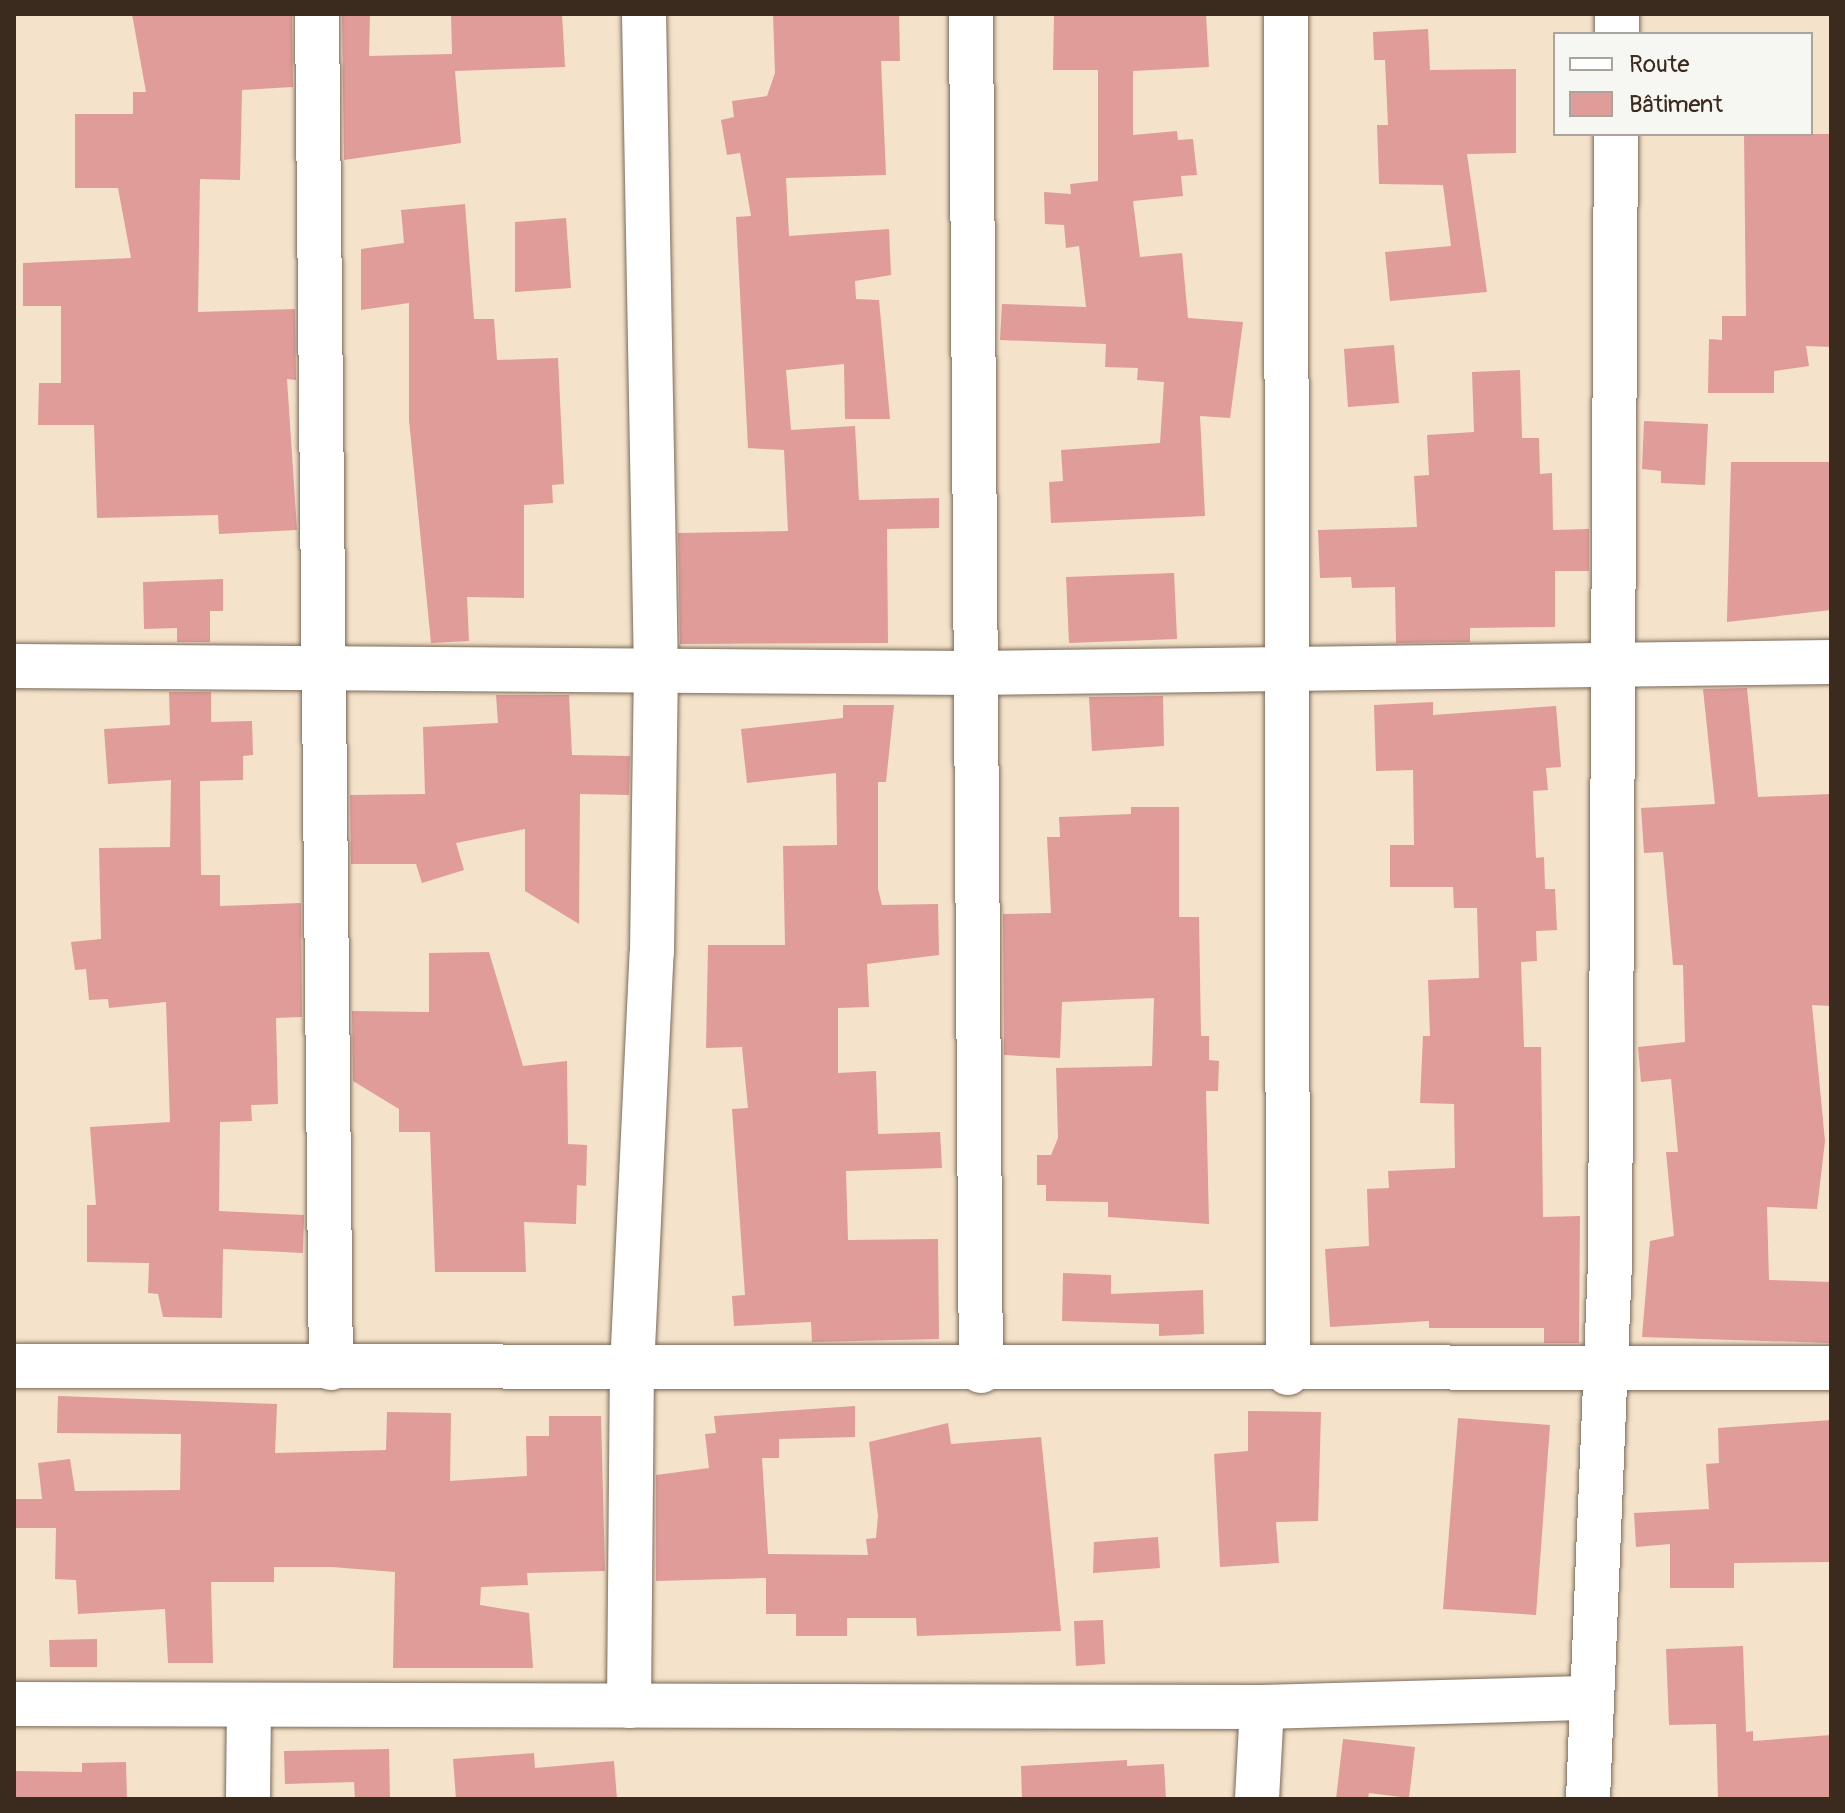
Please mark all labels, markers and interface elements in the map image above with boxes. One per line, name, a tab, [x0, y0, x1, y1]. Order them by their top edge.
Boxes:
legend	[1553, 32, 1813, 136]
text: Route	[1629, 50, 1689, 79]
text: Bâtiment	[1629, 90, 1723, 119]

